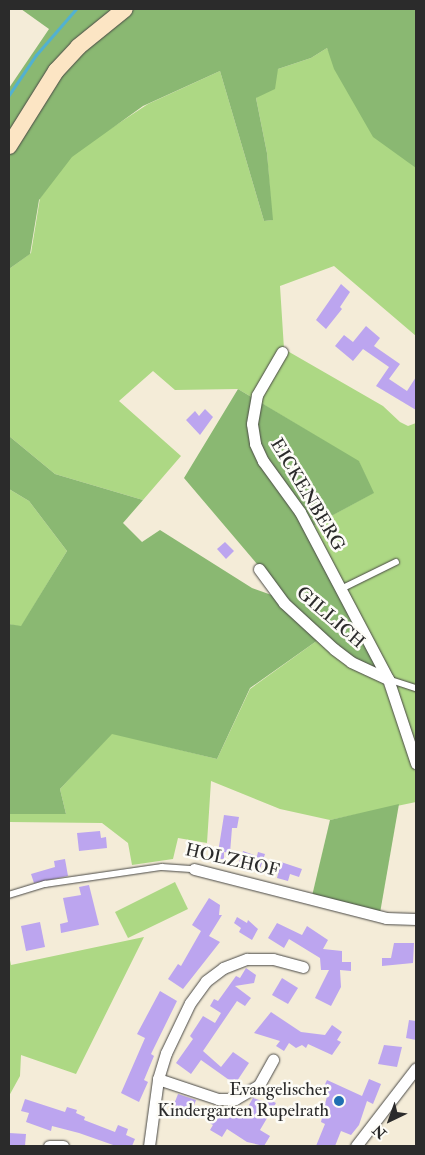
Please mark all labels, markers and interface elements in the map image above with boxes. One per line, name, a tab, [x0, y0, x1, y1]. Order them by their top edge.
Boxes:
street label: EICKENBERG	[265, 435, 349, 555]
street label: GILLICH	[291, 582, 369, 654]
street label: HOLZHOF	[183, 840, 281, 882]
place label: Evangelischer Kindergarten Rupelrath	[157, 1080, 329, 1122]
marker: Evangelischer Kindergarten Rupelrath	[333, 1095, 345, 1107]
north arrow	[365, 1095, 415, 1145]
text: N	[369, 1121, 390, 1142]

